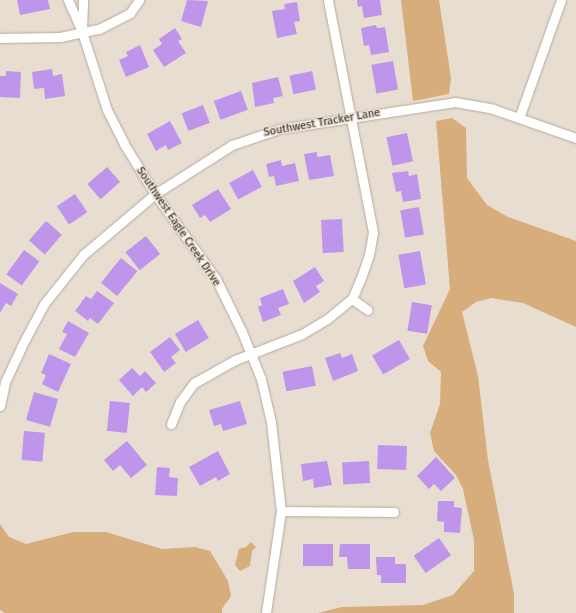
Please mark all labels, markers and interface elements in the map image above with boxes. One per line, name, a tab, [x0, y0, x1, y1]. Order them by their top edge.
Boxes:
street label: Southwest Tracker Lane	[263, 106, 381, 140]
street label: Southwest Eagle Creek Drive	[133, 165, 223, 289]

